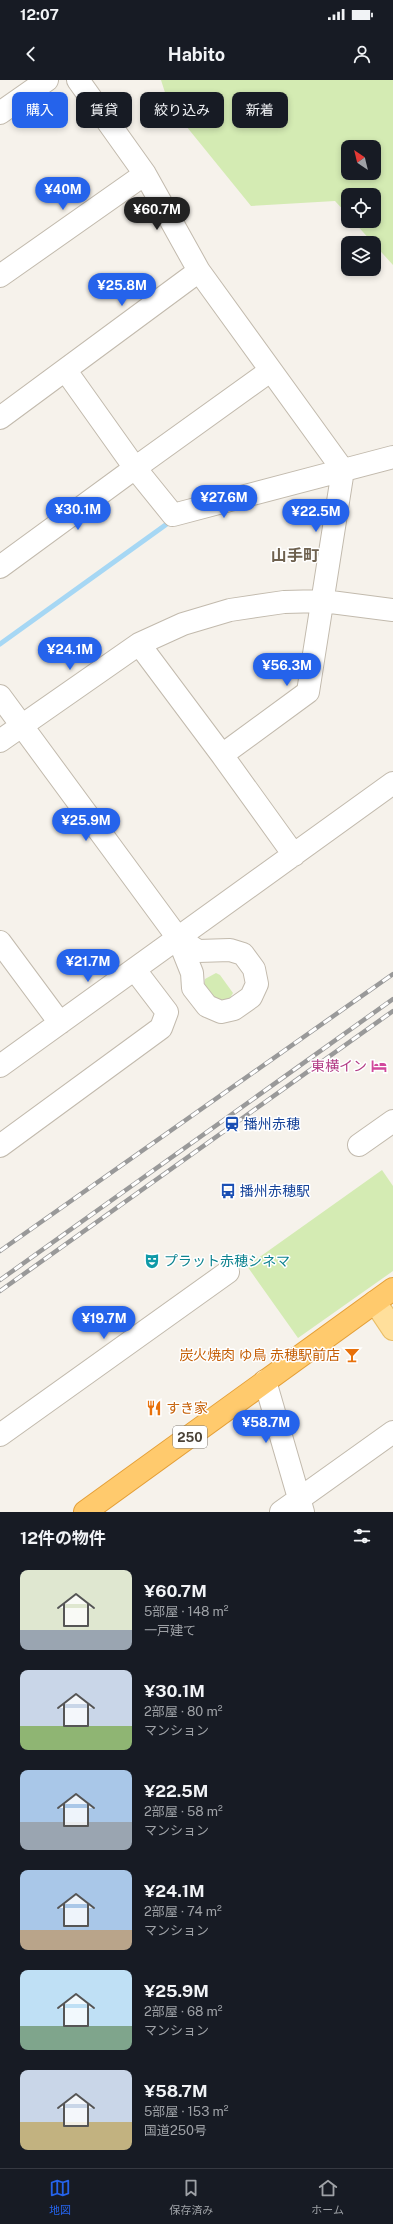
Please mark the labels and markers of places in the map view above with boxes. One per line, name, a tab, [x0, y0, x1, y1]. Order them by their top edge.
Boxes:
pin: ¥40M	[39, 177, 87, 211]
pin: ¥60.7M	[124, 197, 190, 231]
pin: ¥25.8M	[89, 273, 155, 307]
pin: ¥27.6M	[191, 485, 257, 519]
pin: ¥30.1M	[45, 497, 111, 531]
pin: ¥22.5M	[283, 499, 349, 533]
pin: ¥24.1M	[37, 637, 103, 671]
pin: ¥56.3M	[254, 653, 320, 687]
pin: ¥25.9M	[53, 808, 119, 842]
pin: ¥21.7M	[55, 949, 121, 983]
hotel icon: 東横イン	[370, 1057, 388, 1075]
place label: 東横イン	[311, 1058, 367, 1074]
station icon: 播州赤穂	[223, 1115, 241, 1133]
place label: 播州赤穂	[244, 1116, 300, 1132]
bus stop icon: 播州赤穂駅	[219, 1182, 237, 1200]
place label: 播州赤穂駅	[240, 1183, 310, 1199]
theatre icon: プラット赤穂シネマ	[143, 1252, 161, 1270]
place label: プラット赤穂シネマ	[164, 1253, 290, 1269]
pin: ¥19.7M	[71, 1306, 137, 1340]
bar icon: 炭火焼肉 ゆ鳥 赤穂駅前店	[343, 1346, 361, 1364]
place label: 炭火焼肉 ゆ鳥 赤穂駅前店	[179, 1347, 340, 1363]
restaurant icon: すき家	[145, 1399, 163, 1417]
place label: すき家	[166, 1400, 208, 1416]
pin: ¥58.7M	[233, 1410, 299, 1444]

